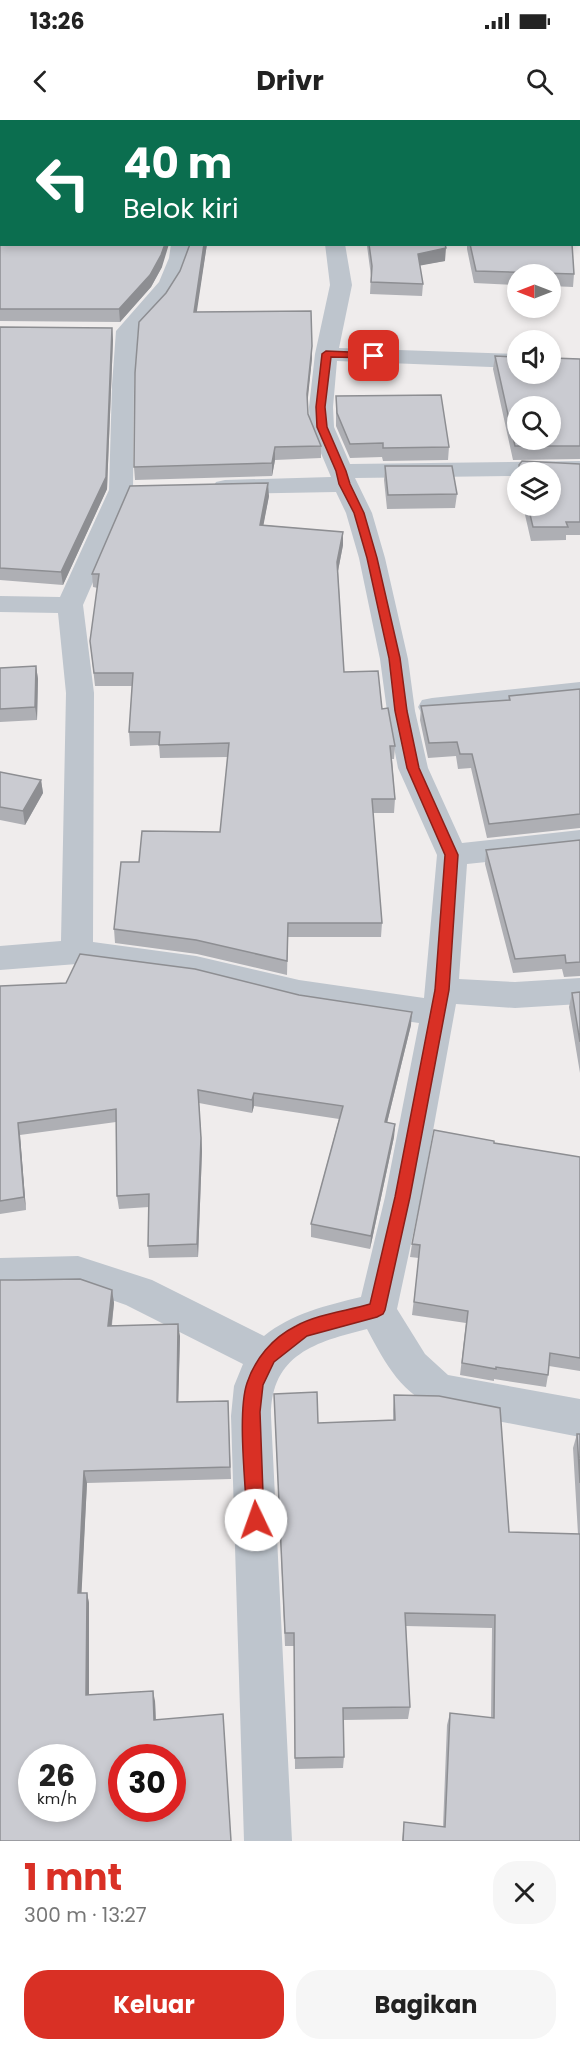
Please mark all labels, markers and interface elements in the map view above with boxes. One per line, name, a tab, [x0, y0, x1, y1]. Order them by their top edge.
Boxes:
text: 13:26	[30, 6, 84, 37]
text: Drivr	[256, 62, 324, 99]
icon: back	[24, 65, 57, 98]
icon: search	[523, 65, 556, 98]
text: 40 m	[123, 134, 232, 193]
icon: left	[24, 144, 102, 222]
text: Belok kiri	[123, 190, 239, 227]
north arrow	[507, 264, 561, 318]
map controls	[507, 264, 561, 516]
pin	[348, 330, 399, 381]
button: sound	[507, 330, 561, 384]
icon: arrive	[357, 339, 390, 372]
button: search	[507, 396, 561, 450]
button: layers	[507, 462, 561, 516]
position arrow	[224, 1488, 288, 1552]
speed limit sign: 30	[108, 1744, 186, 1822]
text: 26	[39, 1754, 75, 1797]
text: km/h	[37, 1788, 77, 1809]
text: 1 mnt	[24, 1852, 122, 1903]
button: close	[493, 1861, 556, 1924]
text: 300 m · 13:27	[24, 1901, 147, 1929]
button: Keluar	[24, 1970, 284, 2039]
button: Bagikan	[296, 1970, 556, 2039]

